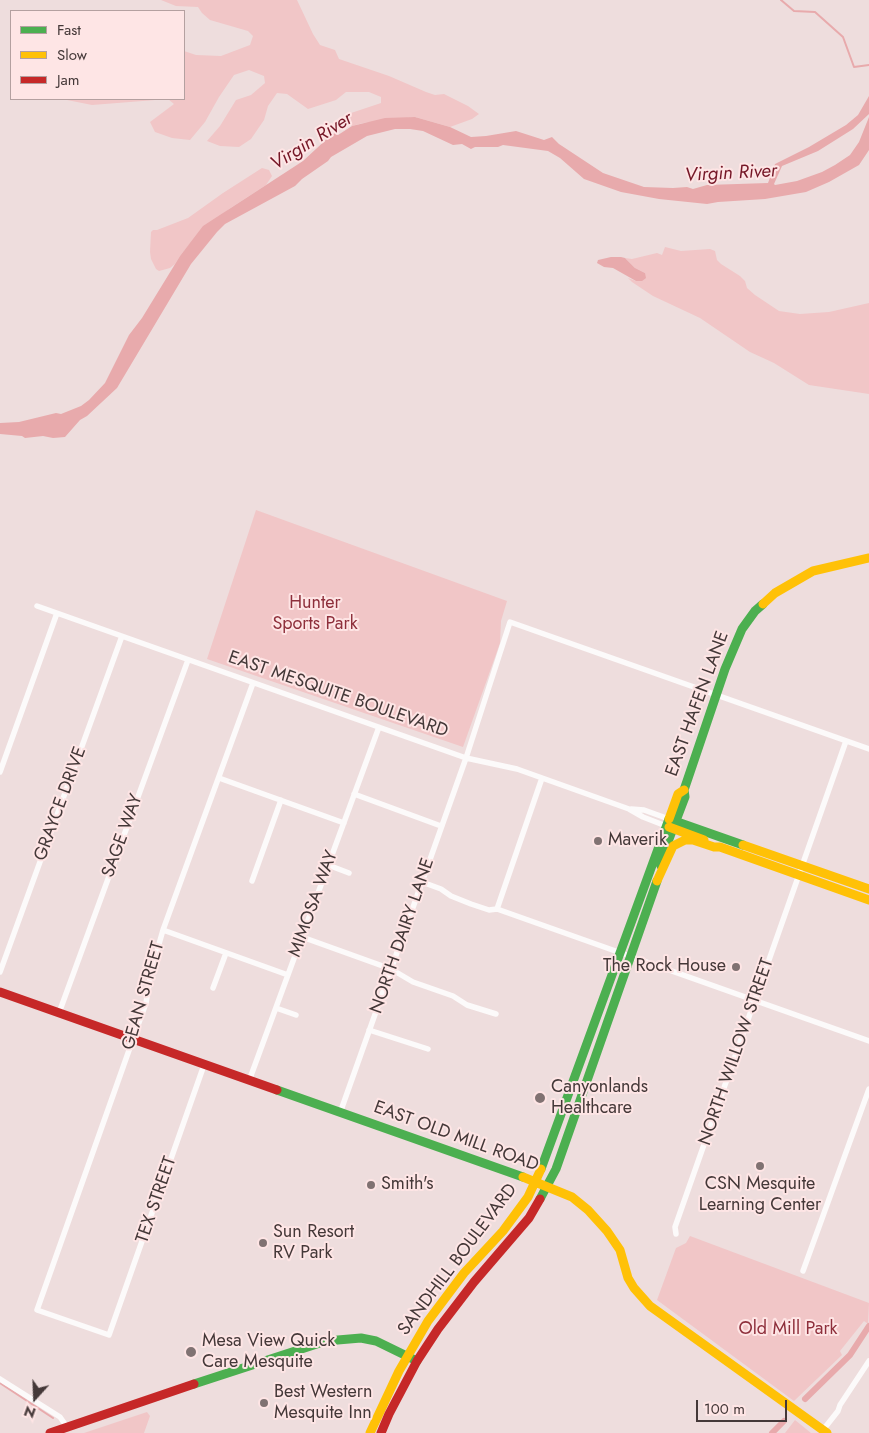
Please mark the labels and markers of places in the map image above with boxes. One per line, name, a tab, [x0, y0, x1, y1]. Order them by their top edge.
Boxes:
place label: Maverik	[608, 830, 667, 852]
marker: Maverik	[592, 835, 604, 847]
place label: The Rock House	[603, 956, 726, 978]
marker: The Rock House	[730, 961, 742, 973]
place label: Canyonlands Healthcare	[551, 1077, 648, 1120]
marker: Canyonlands Healthcare	[533, 1091, 547, 1105]
marker: CSN Mesquite Learning Center	[754, 1160, 766, 1172]
place label: Smith's	[381, 1174, 433, 1196]
place label: CSN Mesquite Learning Center	[699, 1174, 821, 1216]
marker: Smith's	[365, 1179, 377, 1191]
place label: Sun Resort RV Park	[273, 1222, 354, 1264]
marker: Sun Resort RV Park	[257, 1237, 269, 1249]
place label: Mesa View Quick Care Mesquite	[202, 1331, 335, 1374]
marker: Mesa View Quick Care Mesquite	[184, 1345, 198, 1359]
place label: Best Western Mesquite Inn	[274, 1382, 372, 1425]
marker: Best Western Mesquite Inn	[258, 1397, 270, 1409]

